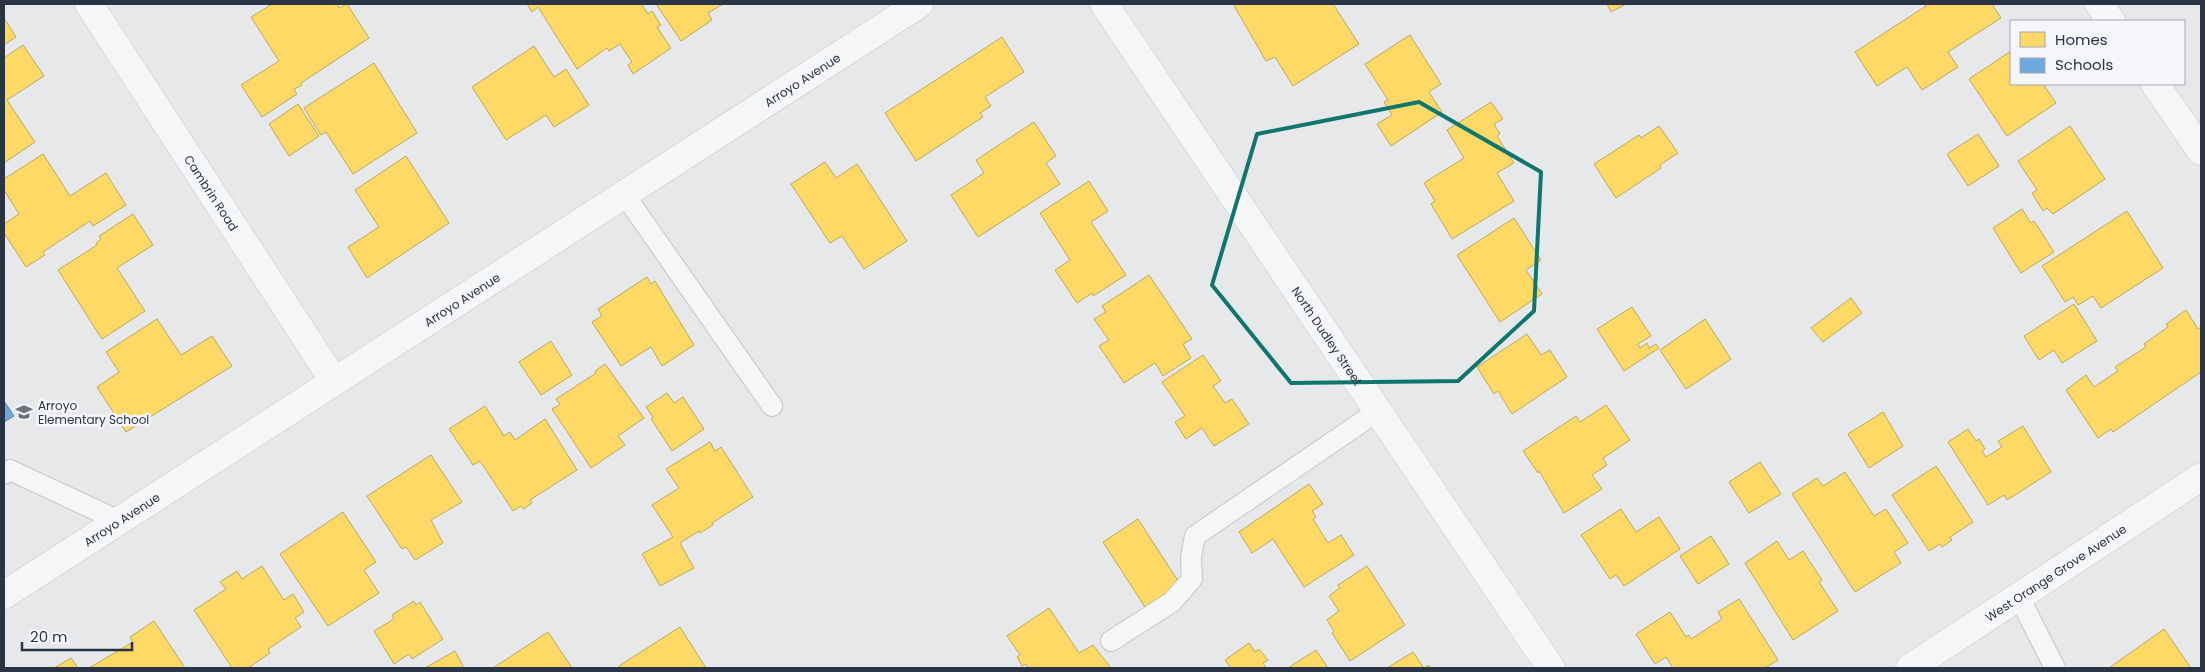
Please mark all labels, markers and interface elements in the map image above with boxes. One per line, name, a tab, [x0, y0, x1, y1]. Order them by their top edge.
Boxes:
legend	[2010, 20, 2185, 85]
text: Homes	[2055, 29, 2108, 50]
street label: Arroyo Avenue	[761, 49, 843, 110]
text: Schools	[2055, 54, 2113, 75]
street label: Cambrin Road	[181, 151, 243, 234]
street label: Arroyo Avenue	[420, 268, 503, 330]
street label: North Dudley Street	[1288, 283, 1367, 389]
place label: Arroyo Elementary School	[38, 397, 149, 428]
school or university icon: Arroyo Elementary School	[14, 402, 34, 422]
street label: Arroyo Avenue	[80, 488, 163, 550]
street label: West Orange Grove Avenue	[1982, 520, 2129, 625]
scale bar	[22, 620, 132, 652]
text: 20 m	[30, 626, 68, 647]

